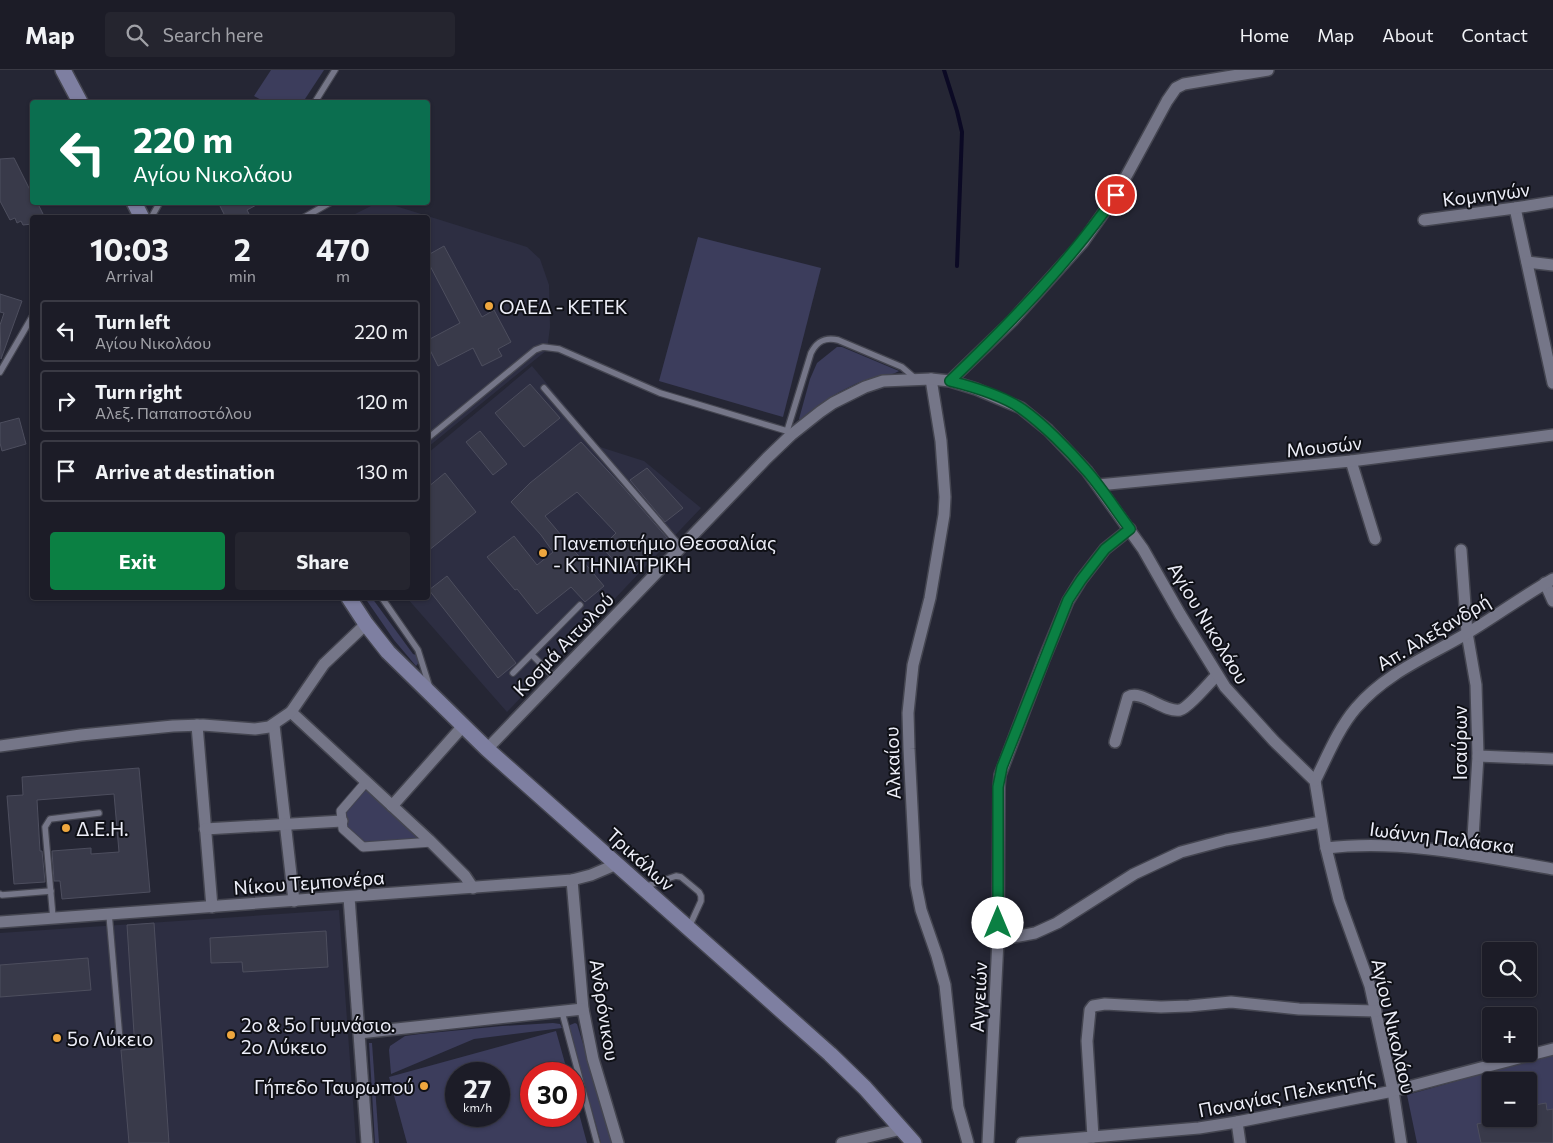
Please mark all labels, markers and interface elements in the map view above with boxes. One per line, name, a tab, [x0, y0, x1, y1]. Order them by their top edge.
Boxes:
search box	[105, 12, 455, 57]
text: Map	[25, 20, 75, 49]
icon: search	[123, 21, 151, 49]
text: Search here	[163, 23, 263, 46]
text: Home	[1240, 24, 1289, 46]
text: Map	[1317, 24, 1354, 46]
text: About	[1382, 24, 1434, 46]
text: Contact	[1462, 24, 1528, 46]
text: 220 m	[133, 117, 233, 160]
icon: left	[50, 120, 115, 185]
text: Αγίου Νικολάου	[133, 160, 293, 187]
pin	[1095, 174, 1137, 216]
street label: Κομνηνών	[1441, 177, 1531, 211]
icon: arrive	[1102, 181, 1130, 209]
text: 10:03	[90, 230, 169, 267]
text: 2	[234, 230, 251, 267]
text: 470	[316, 230, 370, 267]
text: Arrival	[105, 266, 154, 285]
text: min	[229, 266, 256, 285]
text: m	[336, 266, 350, 285]
place label: ΟΑΕΔ - ΚΕΤΕΚ	[499, 295, 628, 318]
marker: ΟΑΕΔ - ΚΕΤΕΚ	[483, 300, 495, 312]
text: Turn left	[95, 310, 170, 333]
icon: left	[52, 317, 80, 345]
text: 220 m	[354, 320, 408, 343]
text: Αγίου Νικολάου	[95, 333, 211, 352]
text: Turn right	[95, 380, 182, 403]
icon: right	[52, 387, 80, 415]
text: 120 m	[357, 390, 408, 413]
text: Αλεξ. Παπαποστόλου	[95, 403, 252, 422]
street label: Μουσών	[1285, 431, 1363, 461]
icon: arrive	[52, 457, 80, 485]
text: Arrive at destination	[95, 460, 275, 483]
text: 130 m	[356, 460, 408, 483]
place label: Πανεπιστήμιο Θεσσαλίας - ΚΤΗΝΙΑΤΡΙΚΗ	[553, 531, 776, 576]
button: Exit	[50, 532, 225, 590]
button: Share	[235, 532, 410, 590]
marker: Πανεπιστήμιο Θεσσαλίας - ΚΤΗΝΙΑΤΡΙΚΗ	[537, 547, 549, 559]
street label: Αγίου Νικολάου	[1164, 558, 1254, 688]
street label: Κοσμά Αιτωλού	[508, 587, 618, 701]
street label: Απ. Αλεξανδρή	[1372, 589, 1494, 675]
street label: Ισαύρων	[1448, 705, 1471, 780]
street label: Αλκαίου	[879, 726, 905, 800]
place label: Δ.Ε.Η.	[76, 817, 129, 840]
street label: Ιωάννη Παλάσκα	[1368, 817, 1516, 857]
marker: Δ.Ε.Η.	[60, 822, 72, 834]
street label: Τρικάλων	[602, 823, 680, 896]
street label: Νίκου Τεμπονέρα	[233, 865, 385, 899]
position arrow	[971, 896, 1023, 948]
map controls	[1482, 942, 1537, 1127]
button: search	[1482, 942, 1537, 997]
street label: Αγίου Νικολάου	[1367, 956, 1421, 1096]
street label: Ανδρόνικου	[586, 957, 624, 1063]
street label: Αγγειών	[965, 961, 991, 1033]
button: +	[1482, 1007, 1537, 1062]
place label: 2ο & 5ο Γυμνάσιο. 2ο Λύκειο	[241, 1013, 395, 1058]
place label: 5ο Λύκειο	[67, 1027, 153, 1050]
marker: 2ο & 5ο Γυμνάσιο. 2ο Λύκειο	[225, 1029, 237, 1041]
marker: 5ο Λύκειο	[51, 1032, 63, 1044]
speed limit sign: 30	[520, 1062, 585, 1127]
street label: Παναγίας Πελεκητής	[1196, 1064, 1378, 1122]
button: −	[1482, 1072, 1537, 1127]
text: 27	[464, 1073, 491, 1103]
place label: Γήπεδο Ταυρωπού	[254, 1075, 414, 1098]
marker: Γήπεδο Ταυρωπού	[418, 1080, 430, 1092]
text: km/h	[463, 1100, 492, 1114]

